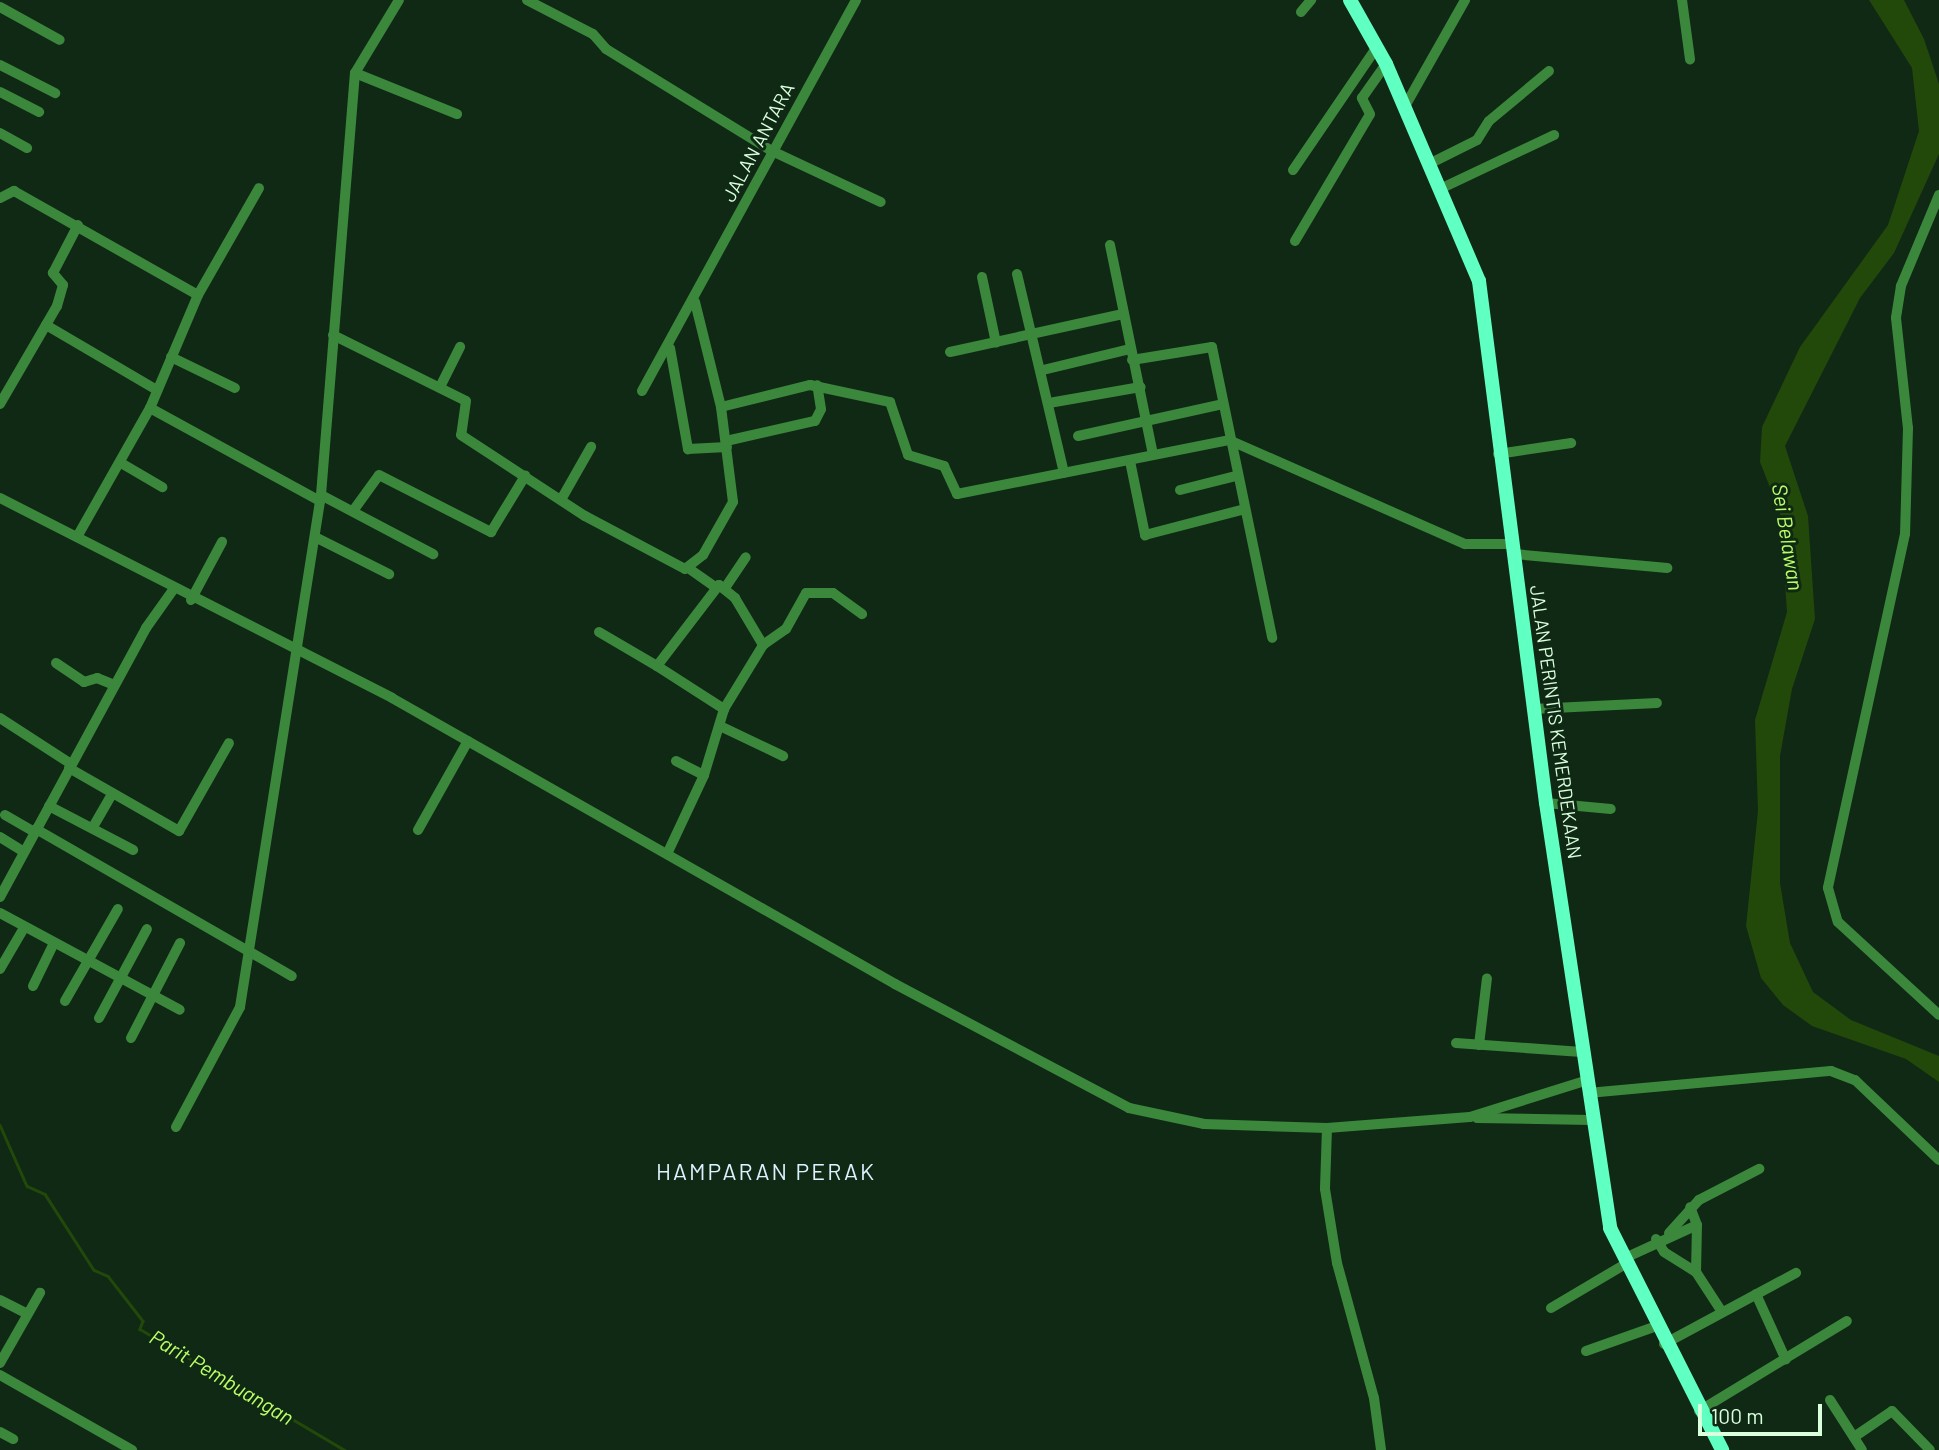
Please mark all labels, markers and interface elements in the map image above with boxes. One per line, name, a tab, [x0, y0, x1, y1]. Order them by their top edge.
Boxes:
street label: JALAN ANTARA	[717, 79, 799, 205]
water label: Sei Belawan	[1767, 482, 1809, 592]
street label: JALAN PERINTIS KEMERDEKAAN	[1526, 584, 1586, 860]
district label: HAMPARAN PERAK	[658, 1157, 874, 1185]
water label: Parit Pembuangan	[145, 1324, 299, 1430]
scale bar	[1701, 1390, 1825, 1434]
text: 100 m	[1711, 1403, 1764, 1428]

